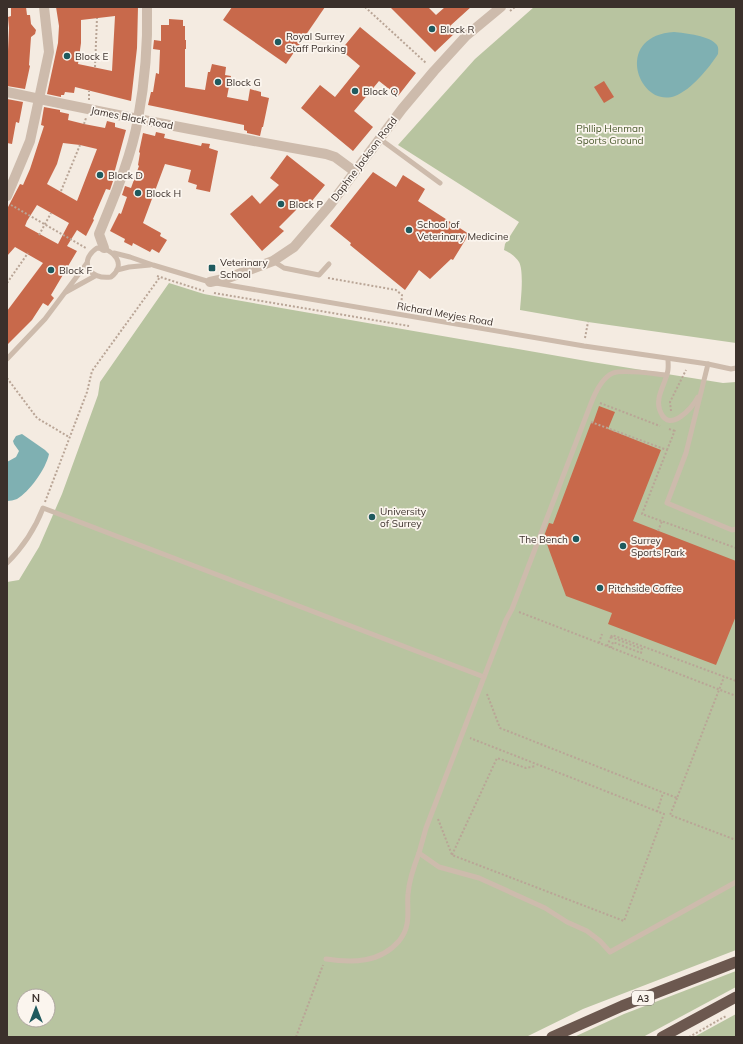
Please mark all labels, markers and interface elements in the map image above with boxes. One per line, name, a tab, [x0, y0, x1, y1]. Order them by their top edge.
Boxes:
place label: Block R	[440, 23, 475, 36]
marker: Block R	[427, 24, 437, 34]
place label: Royal Surrey Staff Parking	[286, 30, 346, 55]
marker: Royal Surrey Staff Parking	[273, 37, 283, 47]
place label: Block E	[75, 50, 109, 63]
marker: Block E	[62, 51, 72, 61]
place label: Block G	[226, 76, 261, 89]
marker: Block G	[213, 77, 223, 87]
place label: Block Q	[363, 85, 399, 98]
marker: Block Q	[350, 86, 360, 96]
street label: James Black Road	[90, 104, 174, 132]
street label: Daphne Jackson Road	[328, 114, 400, 204]
park label: Phllip Henman Sports Ground	[576, 122, 644, 147]
place label: Block D	[108, 169, 143, 182]
marker: Block D	[95, 170, 105, 180]
place label: Block H	[146, 187, 181, 200]
marker: Block H	[133, 188, 143, 198]
place label: Block P	[289, 198, 324, 211]
marker: Block P	[276, 199, 286, 209]
place label: School of Veterinary Medicine	[417, 218, 508, 243]
marker: School of Veterinary Medicine	[404, 225, 414, 235]
place label: Veterinary School	[220, 256, 269, 281]
marker: Veterinary School	[207, 263, 217, 273]
place label: Block F	[59, 264, 93, 277]
marker: Block F	[46, 265, 56, 275]
street label: Richard Meyjes Road	[396, 299, 494, 329]
place label: University of Surrey	[380, 505, 427, 530]
marker: University of Surrey	[367, 512, 377, 522]
place label: The Bench	[519, 533, 568, 546]
marker: The Bench	[571, 534, 581, 544]
place label: Surrey Sports Park	[631, 534, 686, 559]
marker: Surrey Sports Park	[618, 541, 628, 551]
place label: Pitchside Coffee	[608, 582, 682, 595]
marker: Pitchside Coffee	[595, 583, 605, 593]
north arrow	[16, 988, 56, 1028]
text: N	[32, 991, 40, 1005]
road number: A3	[632, 991, 654, 1005]

